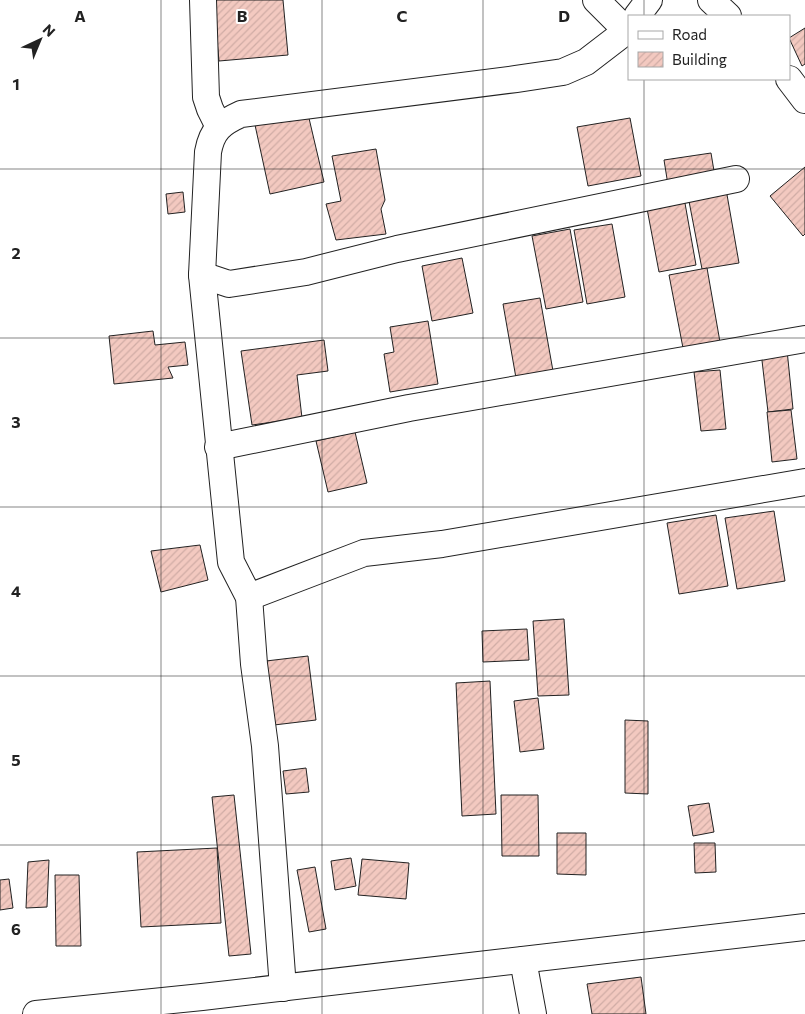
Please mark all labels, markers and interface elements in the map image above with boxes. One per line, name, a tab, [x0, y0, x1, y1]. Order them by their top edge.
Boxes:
text: A	[74, 6, 86, 25]
text: B	[237, 6, 248, 25]
text: C	[397, 6, 408, 25]
text: D	[558, 6, 570, 25]
north arrow	[15, 15, 65, 65]
legend	[628, 15, 790, 80]
text: N	[40, 21, 59, 40]
text: Road	[672, 25, 707, 43]
text: Building	[672, 50, 727, 68]
text: 1	[12, 74, 20, 93]
text: 2	[11, 243, 21, 262]
text: 3	[11, 412, 21, 431]
text: 4	[11, 581, 21, 600]
text: 5	[11, 750, 21, 769]
text: 6	[11, 919, 21, 938]

